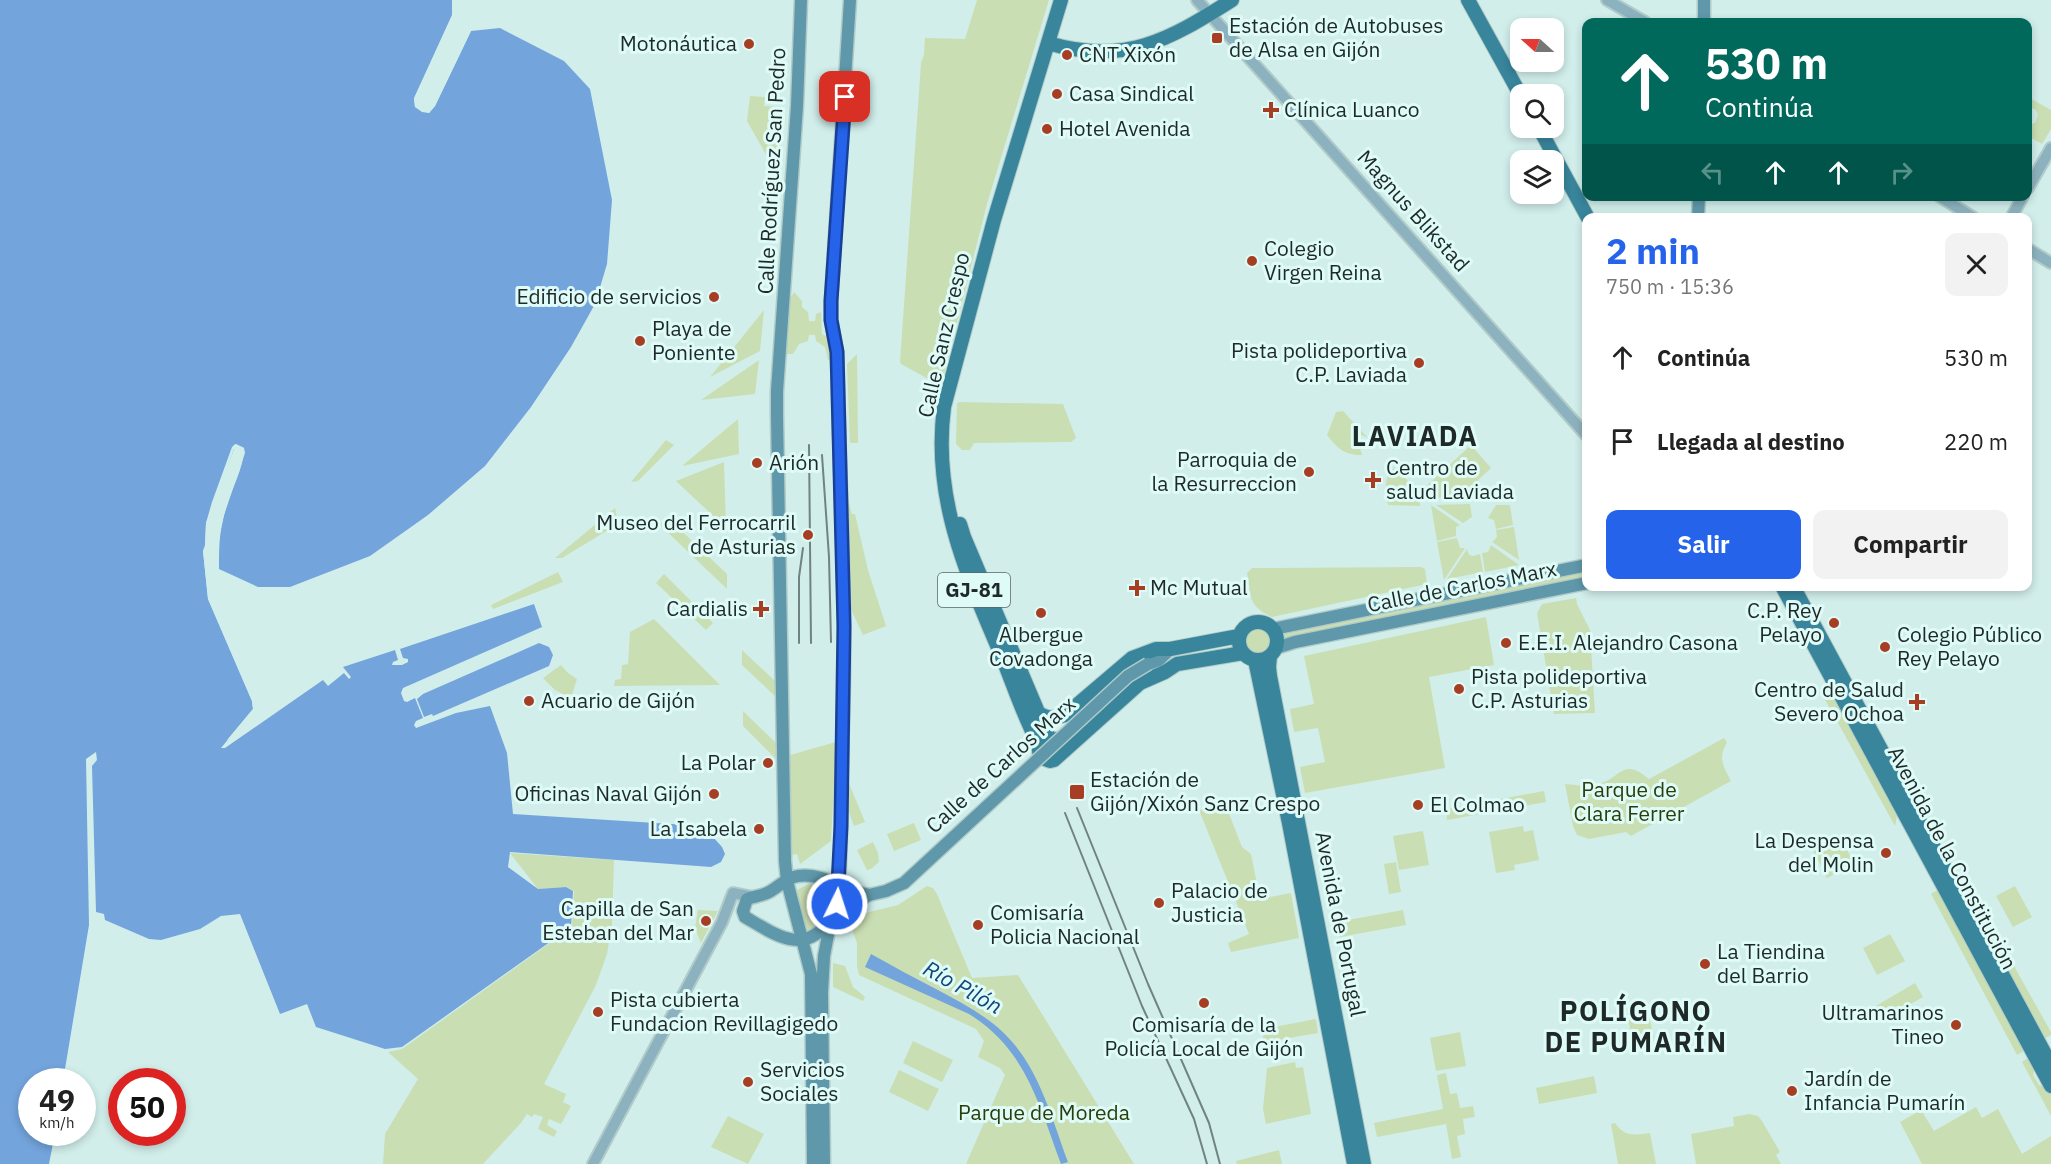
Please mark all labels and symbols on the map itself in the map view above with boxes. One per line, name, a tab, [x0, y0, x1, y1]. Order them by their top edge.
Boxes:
place label: Estación de Autobuses de Alsa en Gijón	[1229, 11, 1444, 63]
north arrow	[1510, 18, 1564, 72]
place label: Motonáutica	[620, 29, 737, 57]
marker: Estación de Autobuses de Alsa en Gijón	[1210, 31, 1224, 45]
marker: Motonáutica	[742, 37, 756, 51]
place label: CNT Xixón	[1079, 40, 1176, 68]
street label: Calle Rodríguez San Pedro	[751, 47, 791, 295]
marker: CNT Xixón	[1060, 48, 1074, 62]
pin	[819, 71, 870, 122]
place label: Casa Sindical	[1069, 79, 1194, 107]
marker: Casa Sindical	[1050, 87, 1064, 101]
place label: Clínica Luanco	[1284, 95, 1420, 123]
marker: Clínica Luanco	[1262, 101, 1280, 119]
place label: Hotel Avenida	[1059, 114, 1190, 142]
marker: Hotel Avenida	[1040, 122, 1054, 136]
street label: Magnus Blikstad	[1352, 143, 1476, 277]
place label: Colegio Virgen Reina	[1264, 234, 1382, 286]
street label: Calle Sanz Crespo	[910, 250, 976, 420]
marker: Colegio Virgen Reina	[1245, 254, 1259, 268]
place label: Edificio de servicios	[516, 282, 702, 310]
marker: Edificio de servicios	[707, 290, 721, 304]
place label: Playa de Poniente	[652, 314, 736, 366]
marker: Playa de Poniente	[633, 334, 647, 348]
place label: Pista polideportiva C.P. Laviada	[1231, 336, 1407, 388]
marker: Pista polideportiva C.P. Laviada	[1412, 356, 1426, 370]
district label: LAVIADA	[1352, 418, 1478, 453]
place label: Parroquia de la Resurreccion	[1152, 445, 1297, 497]
place label: Arión	[769, 448, 819, 476]
place label: Centro de salud Laviada	[1386, 453, 1514, 505]
marker: Arión	[750, 456, 764, 470]
marker: Parroquia de la Resurreccion	[1302, 465, 1316, 479]
marker: Centro de salud Laviada	[1364, 471, 1382, 489]
place label: Museo del Ferrocarril de Asturias	[596, 508, 796, 560]
marker: Museo del Ferrocarril de Asturias	[801, 528, 815, 542]
street label: Calle de Carlos Marx	[1365, 554, 1559, 618]
road number: GJ-81	[938, 573, 1010, 607]
place label: Mc Mutual	[1150, 573, 1248, 601]
marker: Mc Mutual	[1128, 579, 1146, 597]
place label: Cardialis	[666, 594, 748, 622]
place label: C.P. Rey Pelayo	[1747, 596, 1823, 648]
marker: Cardialis	[752, 600, 770, 618]
marker: Albergue Covadonga	[1034, 606, 1048, 620]
marker: C.P. Rey Pelayo	[1827, 616, 1841, 630]
place label: Albergue Covadonga	[989, 620, 1093, 672]
place label: Colegio Público Rey Pelayo	[1897, 620, 2042, 672]
place label: E.E.I. Alejandro Casona	[1518, 628, 1738, 656]
marker: E.E.I. Alejandro Casona	[1499, 636, 1513, 650]
marker: Colegio Público Rey Pelayo	[1878, 640, 1892, 654]
place label: Pista polideportiva C.P. Asturias	[1471, 662, 1647, 714]
place label: Centro de Salud Severo Ochoa	[1754, 675, 1904, 727]
marker: Pista polideportiva C.P. Asturias	[1452, 682, 1466, 696]
place label: Acuario de Gijón	[541, 686, 695, 714]
street label: Calle de Carlos Marx	[920, 689, 1081, 839]
marker: Centro de Salud Severo Ochoa	[1908, 693, 1926, 711]
marker: Acuario de Gijón	[522, 694, 536, 708]
street label: Avenida de la Constitución	[1882, 741, 2024, 974]
place label: La Polar	[681, 748, 756, 776]
marker: La Polar	[761, 756, 775, 770]
place label: Estación de Gijón/Xixón Sanz Crespo	[1090, 765, 1320, 817]
park label: Parque de Clara Ferrer	[1573, 775, 1685, 827]
place label: Oficinas Naval Gijón	[514, 779, 702, 807]
marker: Estación de Gijón/Xixón Sanz Crespo	[1068, 783, 1086, 801]
marker: Oficinas Naval Gijón	[707, 787, 721, 801]
place label: El Colmao	[1430, 790, 1525, 818]
marker: El Colmao	[1411, 798, 1425, 812]
place label: La Isabela	[650, 814, 747, 842]
marker: La Isabela	[752, 822, 766, 836]
place label: La Despensa del Molin	[1754, 826, 1874, 878]
street label: Avenida de Portugal	[1309, 829, 1373, 1019]
marker: La Despensa del Molin	[1879, 846, 1893, 860]
position arrow	[805, 872, 869, 936]
place label: Palacio de Justicia	[1171, 876, 1268, 928]
place label: Capilla de San Esteban del Mar	[542, 894, 694, 946]
marker: Palacio de Justicia	[1152, 896, 1166, 910]
place label: Comisaría Policia Nacional	[990, 898, 1140, 950]
marker: Capilla de San Esteban del Mar	[699, 914, 713, 928]
marker: Comisaría Policia Nacional	[971, 918, 985, 932]
place label: La Tiendina del Barrio	[1717, 937, 1825, 989]
water label: Río Pilón	[919, 953, 1008, 1020]
marker: La Tiendina del Barrio	[1698, 957, 1712, 971]
place label: Pista cubierta Fundacion Revillagigedo	[610, 985, 838, 1037]
district label: POLÍGONO DE PUMARÍN	[1544, 993, 1728, 1059]
marker: Comisaría de la Policía Local de Gijón	[1197, 996, 1211, 1010]
place label: Ultramarinos Tineo	[1822, 998, 1944, 1050]
marker: Pista cubierta Fundacion Revillagigedo	[591, 1005, 605, 1019]
place label: Comisaría de la Policía Local de Gijón	[1105, 1010, 1303, 1062]
marker: Ultramarinos Tineo	[1949, 1018, 1963, 1032]
place label: Servicios Sociales	[760, 1055, 845, 1107]
place label: Jardín de Infancia Pumarín	[1804, 1064, 1965, 1116]
speed limit sign: 50	[108, 1068, 186, 1146]
marker: Servicios Sociales	[741, 1075, 755, 1089]
marker: Jardín de Infancia Pumarín	[1785, 1084, 1799, 1098]
park label: Parque de Moreda	[958, 1098, 1130, 1126]

